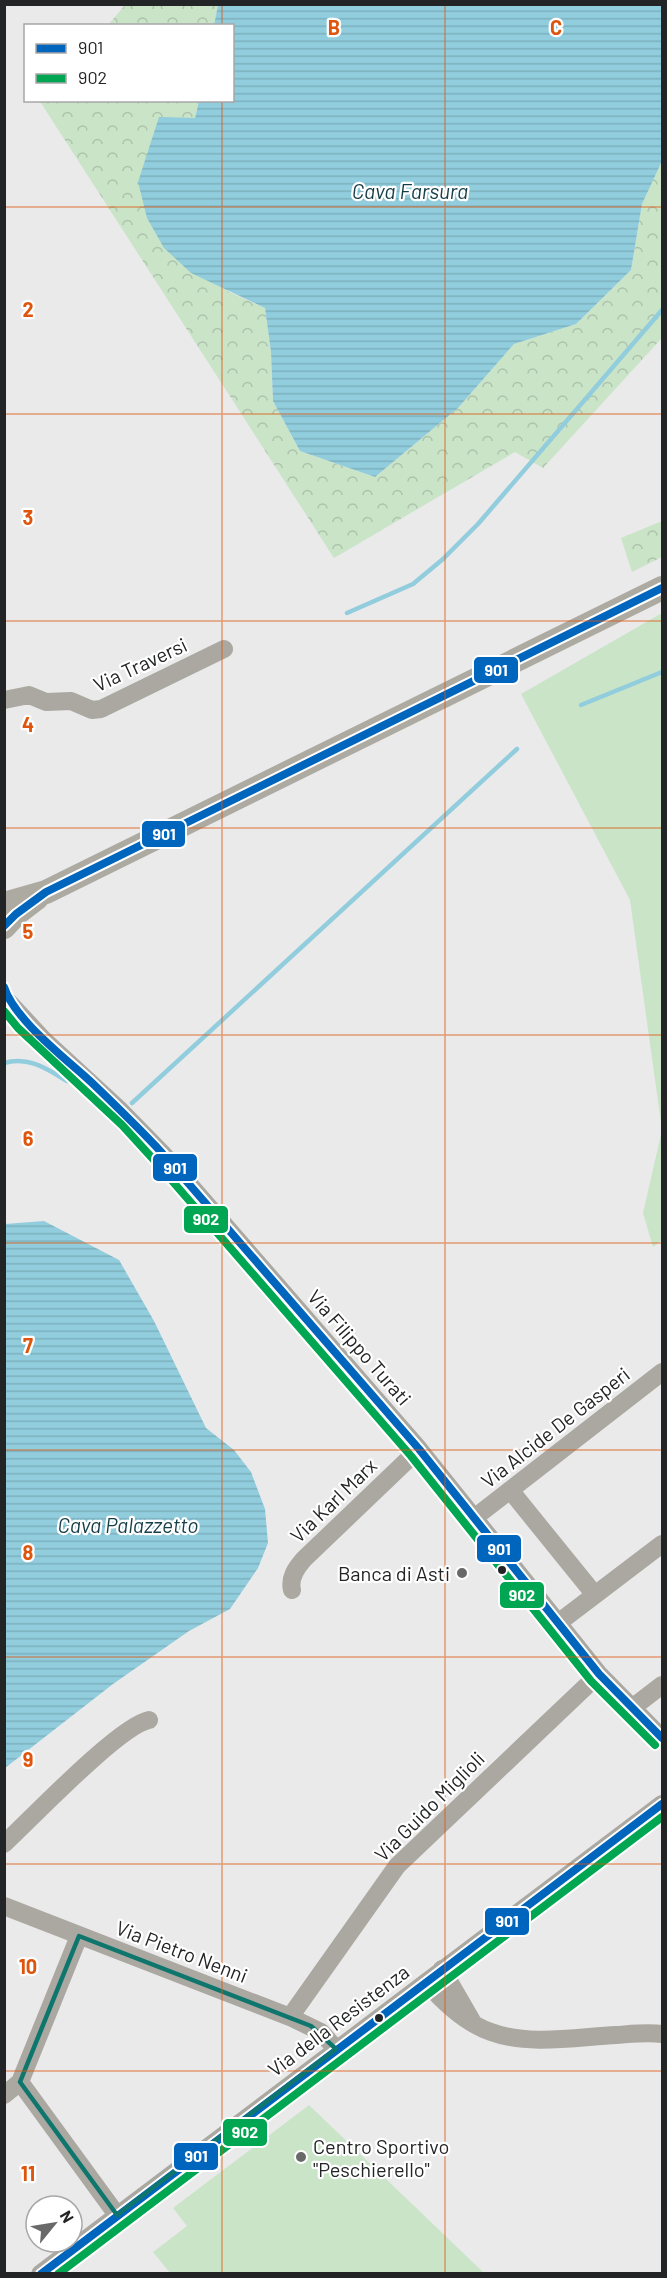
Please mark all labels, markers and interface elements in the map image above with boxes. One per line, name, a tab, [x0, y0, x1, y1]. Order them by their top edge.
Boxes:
text: B	[328, 15, 340, 39]
text: C	[550, 15, 562, 39]
legend	[24, 24, 234, 102]
text: 901	[78, 36, 103, 58]
text: 902	[78, 66, 107, 88]
water label: Cava Farsura	[352, 178, 468, 203]
text: 2	[22, 297, 34, 321]
text: 3	[23, 505, 33, 529]
street label: Via Traversi	[89, 632, 191, 696]
line badge: 901	[473, 656, 519, 684]
text: 901	[484, 660, 508, 679]
text: 4	[22, 712, 34, 736]
line badge: 901	[141, 820, 186, 848]
text: 901	[152, 824, 176, 843]
text: 5	[23, 919, 34, 943]
text: 6	[23, 1126, 34, 1150]
line badge: 901	[152, 1153, 198, 1182]
text: 901	[163, 1158, 187, 1177]
line badge: 902	[183, 1205, 229, 1234]
text: 902	[193, 1209, 219, 1228]
street label: Via Filippo Turati	[303, 1284, 417, 1410]
text: 7	[23, 1333, 33, 1357]
street label: Via Alcide De Gasperi	[476, 1362, 634, 1492]
street label: Via Karl Marx	[285, 1453, 382, 1547]
water label: Cava Palazzetto	[58, 1512, 198, 1537]
line badge: 901	[476, 1534, 522, 1563]
text: 901	[487, 1539, 511, 1558]
text: 8	[23, 1540, 34, 1564]
place label: Banca di Asti	[338, 1561, 450, 1585]
unlabelled marker	[496, 1564, 508, 1576]
marker: Banca di Asti	[455, 1566, 469, 1580]
line badge: 902	[499, 1581, 545, 1609]
text: 902	[509, 1585, 535, 1604]
street label: Via Guido Miglioli	[369, 1746, 489, 1866]
text: 9	[23, 1747, 33, 1771]
line badge: 901	[484, 1907, 530, 1936]
text: 901	[495, 1911, 519, 1930]
street label: Via Pietro Nenni	[113, 1915, 251, 1987]
text: 10	[19, 1954, 37, 1978]
street label: Via della Resistenza	[263, 1959, 413, 2081]
unlabelled marker	[373, 2012, 385, 2024]
line badge: 902	[222, 2118, 268, 2147]
text: 902	[232, 2122, 258, 2141]
place label: Centro Sportivo "Peschierello"	[313, 2134, 449, 2181]
line badge: 901	[173, 2142, 219, 2171]
text: 901	[184, 2146, 208, 2165]
marker: Centro Sportivo "Peschierello"	[294, 2150, 308, 2164]
text: 11	[21, 2161, 35, 2185]
north arrow	[24, 2194, 84, 2254]
text: N	[57, 2207, 78, 2226]

